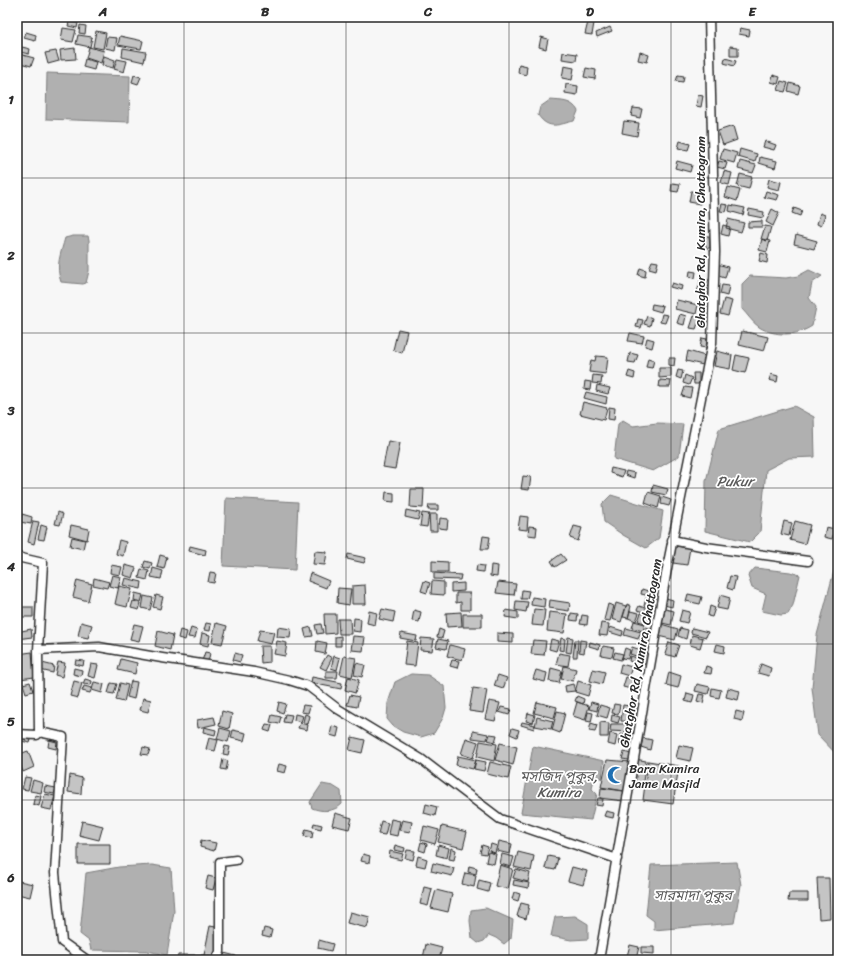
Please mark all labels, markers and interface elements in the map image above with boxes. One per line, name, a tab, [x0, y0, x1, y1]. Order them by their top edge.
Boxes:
text: A	[98, 0, 107, 23]
text: B	[261, 0, 270, 23]
text: C	[423, 0, 433, 23]
text: D	[586, 0, 594, 23]
text: E	[748, 0, 757, 23]
text: 1	[8, 88, 14, 111]
street label: Ghatghor Rd, Kumira, Chattogram	[689, 136, 712, 328]
text: 2	[6, 244, 15, 267]
text: 3	[6, 399, 15, 422]
water label: Pukur	[717, 469, 757, 494]
text: 4	[6, 555, 16, 578]
street label: Ghatghor Rd, Kumira, Chattogram	[613, 557, 668, 750]
text: 5	[7, 710, 15, 733]
place label: Bara Kumira Jame Masjid	[628, 757, 701, 795]
water label: মসজিদ পুকুর, Kumira	[520, 764, 598, 805]
mosque icon: Bara Kumira Jame Masjid	[606, 765, 626, 785]
text: 6	[6, 866, 15, 889]
water label: সারমাদা পুকুর	[654, 883, 735, 908]

